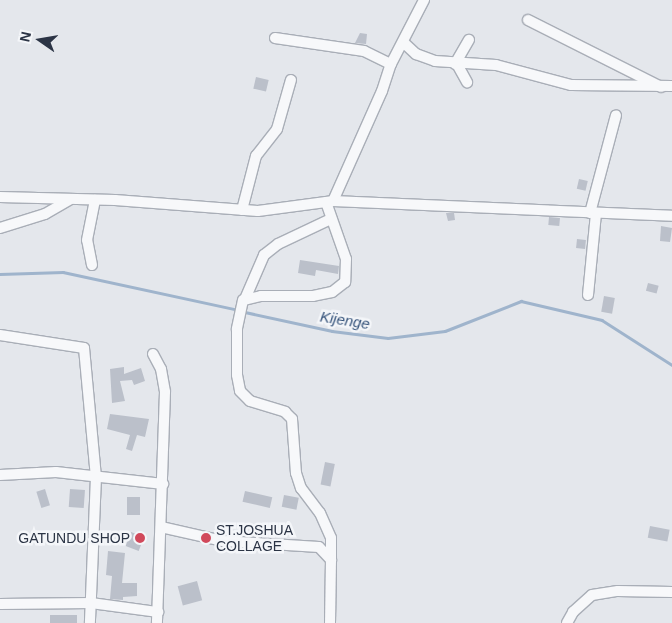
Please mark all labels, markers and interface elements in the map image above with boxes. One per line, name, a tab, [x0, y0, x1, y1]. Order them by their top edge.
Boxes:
north arrow	[15, 15, 65, 65]
text: N	[16, 30, 34, 43]
water label: Kijenge	[319, 307, 371, 333]
place label: ST.JOSHUA COLLAGE	[216, 522, 293, 554]
place label: GATUNDU SHOP	[18, 530, 130, 546]
marker: GATUNDU SHOP	[134, 532, 146, 544]
marker: ST.JOSHUA COLLAGE	[200, 532, 212, 544]

